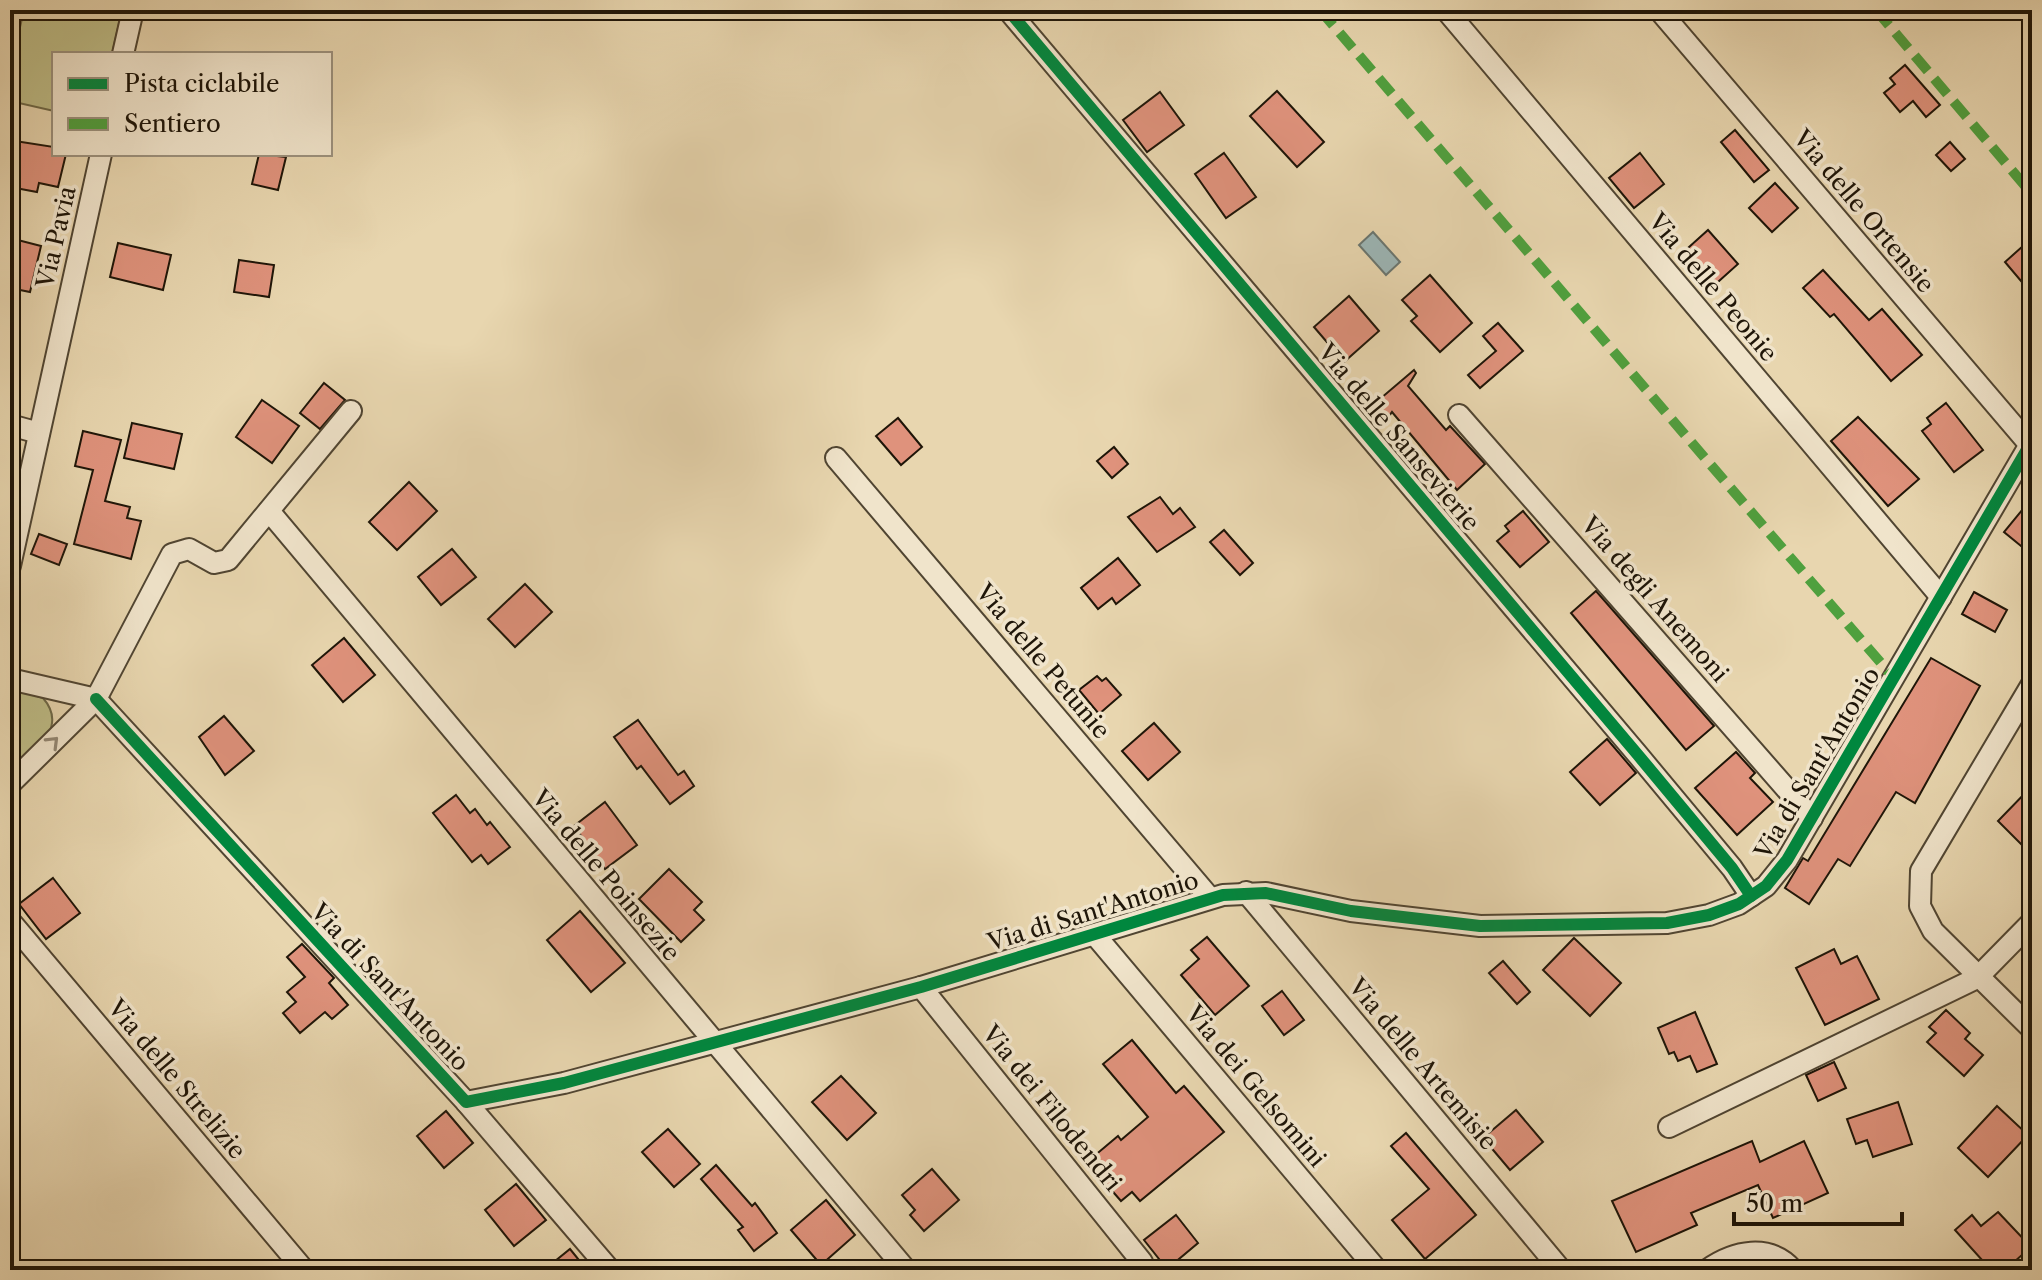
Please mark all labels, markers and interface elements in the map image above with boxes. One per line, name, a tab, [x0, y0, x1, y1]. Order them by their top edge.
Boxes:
legend	[52, 52, 332, 156]
text: Pista ciclabile	[124, 69, 279, 98]
text: Sentiero	[124, 109, 221, 138]
street label: Via delle Ortensie	[1787, 123, 1941, 298]
street label: Via Pavia	[30, 183, 82, 292]
street label: Via delle Peonie	[1642, 206, 1783, 367]
street label: Via delle Sansevierie	[1312, 337, 1486, 537]
street label: Via degli Anemoni	[1575, 510, 1735, 688]
street label: Via delle Petunie	[969, 577, 1116, 744]
street label: Via di Sant'Antonio	[1748, 662, 1886, 865]
one-way arrow	[44, 737, 58, 751]
street label: Via delle Poinsezie	[525, 783, 686, 967]
street label: Via di Sant'Antonio	[983, 865, 1202, 957]
street label: Via di Sant'Antonio	[304, 896, 475, 1077]
street label: Via delle Artemisie	[1342, 971, 1503, 1156]
street label: Via delle Strelizie	[101, 993, 252, 1165]
street label: Via dei Gelsomini	[1179, 998, 1332, 1173]
street label: Via dei Filodendri	[976, 1018, 1128, 1197]
scale bar	[1734, 1176, 1902, 1226]
text: 50 m	[1746, 1189, 1803, 1218]

